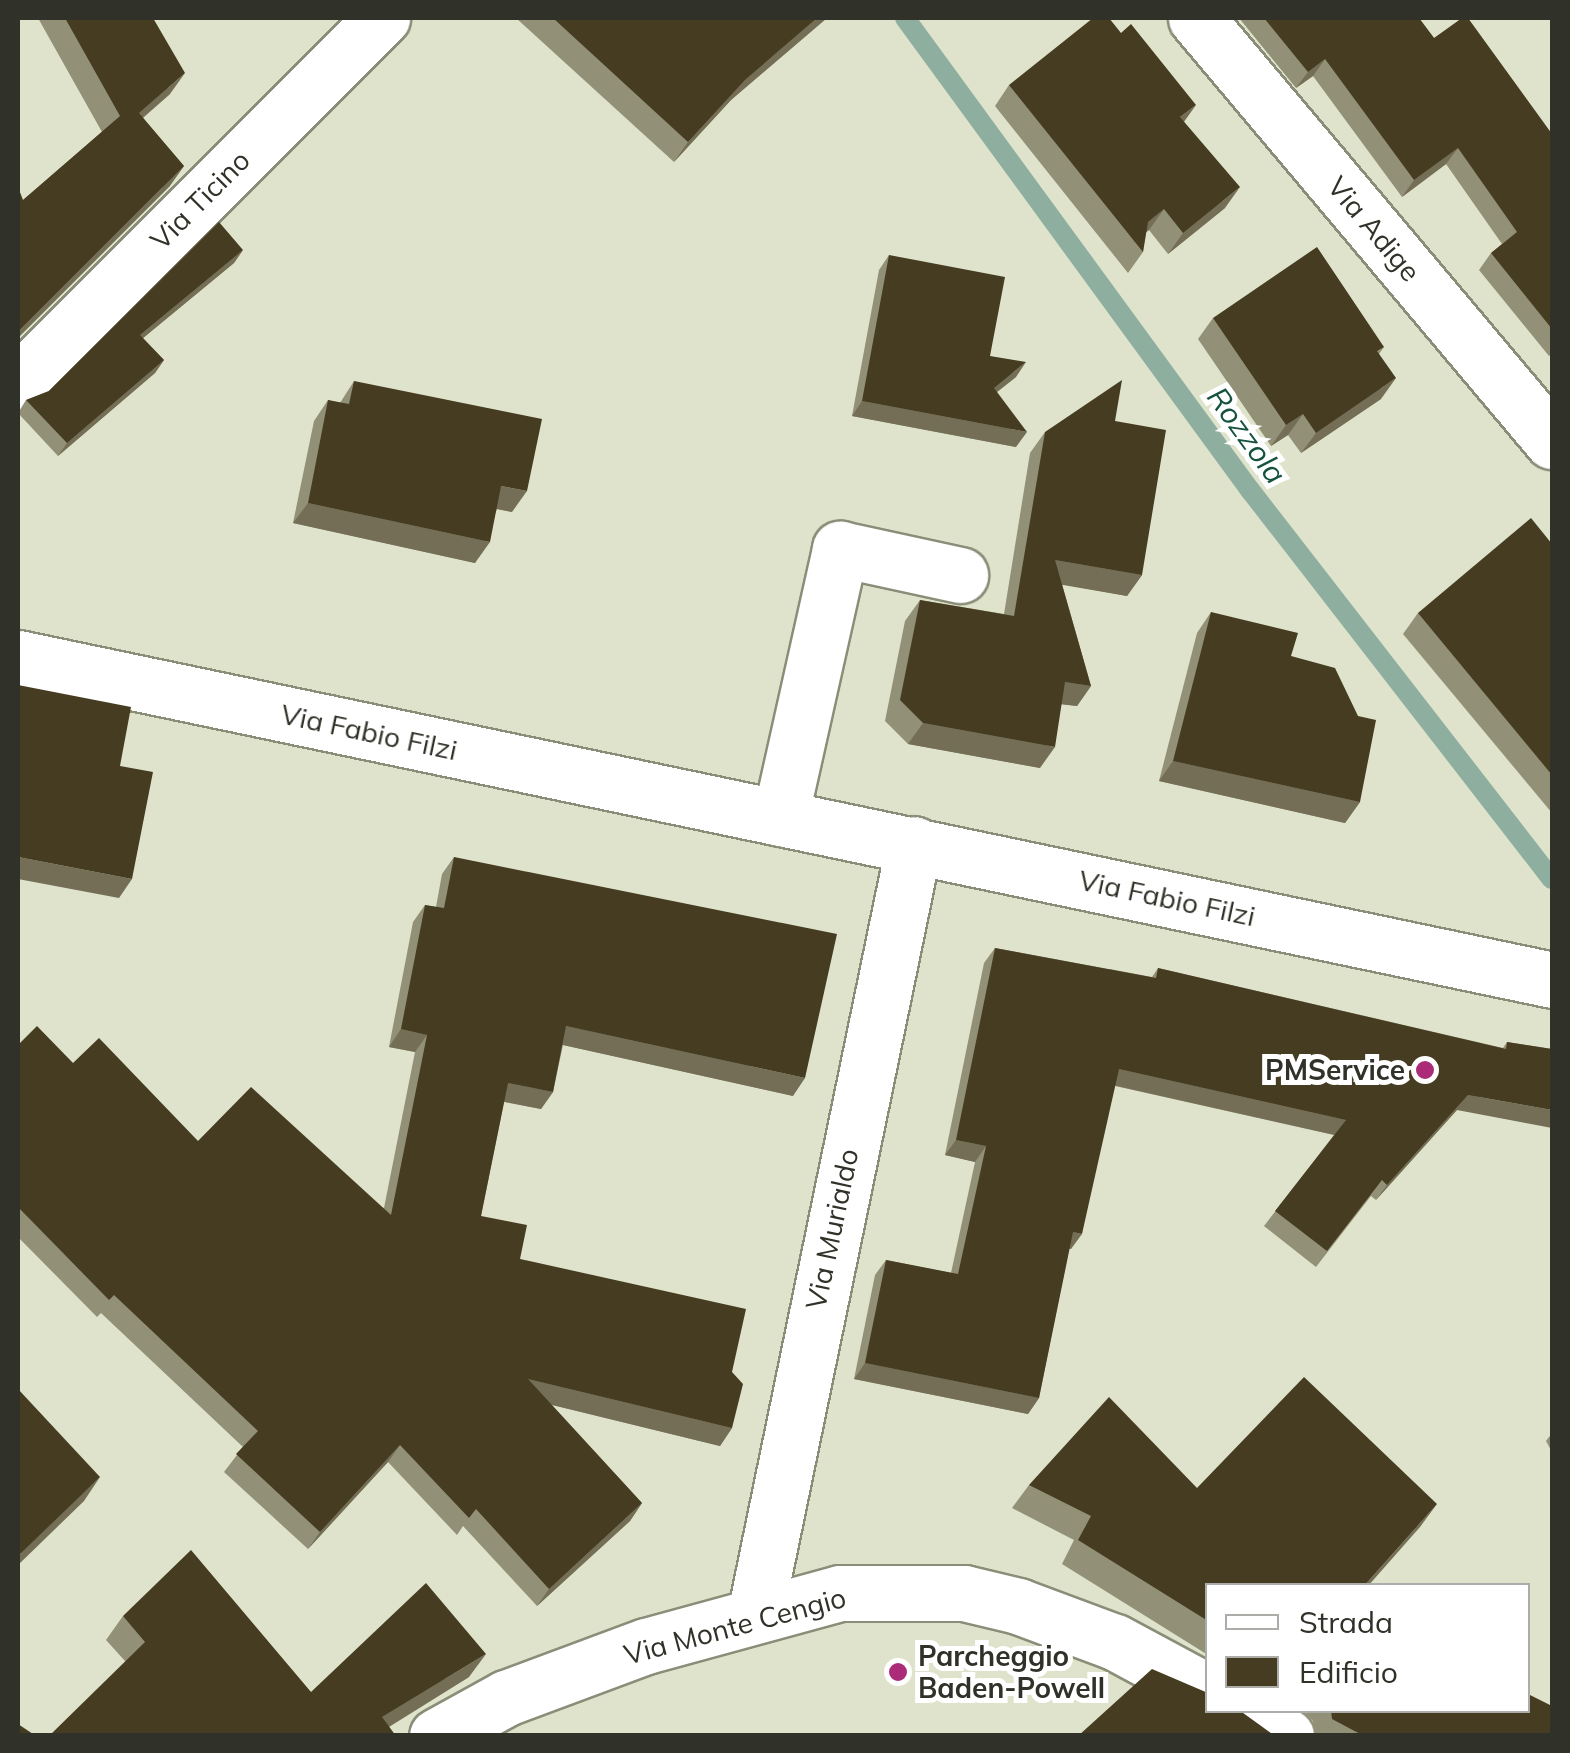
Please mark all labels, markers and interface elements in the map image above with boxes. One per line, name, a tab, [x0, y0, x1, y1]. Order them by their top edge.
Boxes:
street label: Via Ticino	[143, 143, 257, 257]
street label: Via Adige	[1321, 170, 1427, 288]
water label: Rozzola	[1200, 380, 1294, 490]
street label: Via Fabio Filzi	[278, 697, 460, 767]
street label: Via Fabio Filzi	[1076, 863, 1258, 933]
place label: PMService	[1265, 1053, 1405, 1087]
marker: PMService	[1414, 1059, 1436, 1081]
street label: Via Murialdo	[799, 1146, 865, 1312]
street label: Via Monte Cengio	[620, 1580, 850, 1672]
legend	[1205, 1583, 1530, 1713]
text: Strada	[1299, 1603, 1393, 1641]
place label: Parcheggio Baden-Powell	[918, 1639, 1105, 1705]
text: Edificio	[1299, 1653, 1398, 1691]
marker: Parcheggio Baden-Powell	[887, 1661, 909, 1683]

